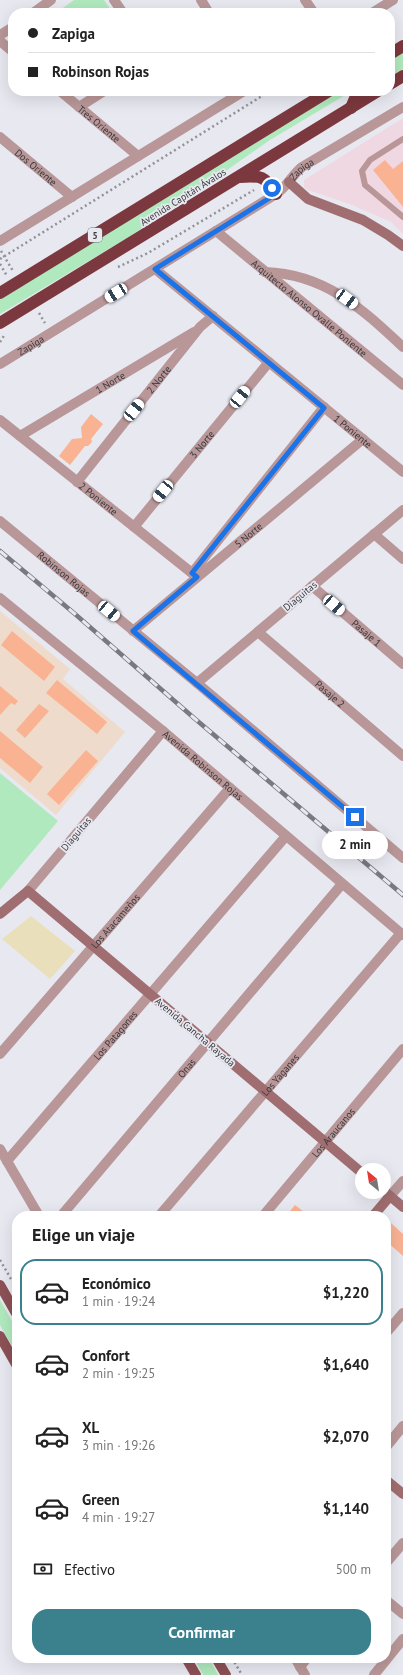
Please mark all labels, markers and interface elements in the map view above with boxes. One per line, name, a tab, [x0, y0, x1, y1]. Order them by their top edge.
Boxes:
text: Zapiga	[52, 24, 95, 43]
text: Robinson Rojas	[52, 62, 149, 81]
street label: Tres Oriente	[75, 102, 123, 145]
street label: Dos Oriente	[12, 146, 60, 188]
street label: Zapiga	[286, 155, 316, 183]
street label: Avenida Capitán Ávalos	[138, 165, 228, 229]
route start	[263, 179, 281, 197]
road number: 5	[88, 228, 102, 242]
street label: Arquitecto Alonso Ovalle Poniente	[249, 256, 370, 359]
car	[103, 282, 129, 304]
car	[334, 287, 360, 311]
street label: Zapiga	[15, 332, 46, 358]
street label: 2 Norte	[143, 363, 174, 396]
street label: 1 Norte	[93, 368, 127, 396]
car	[228, 384, 252, 410]
car	[122, 397, 146, 423]
street label: 1 Poniente	[331, 412, 375, 451]
street label: 3 Norte	[186, 428, 217, 461]
car	[151, 478, 175, 504]
street label: 2 Poniente	[77, 479, 121, 518]
street label: 5 Norte	[232, 520, 265, 550]
street label: Robinson Rojas	[35, 548, 93, 599]
street label: Diaguitas	[280, 578, 320, 614]
car	[321, 593, 347, 617]
car	[96, 599, 122, 623]
street label: Pasaje 1	[349, 616, 384, 649]
street label: Pasaje 2	[313, 677, 348, 710]
street label: Avenida Robinson Rojas	[160, 727, 246, 803]
route end	[346, 808, 364, 826]
street label: Diaguitas	[58, 814, 94, 854]
callout: 2 min	[322, 831, 388, 859]
text: 2 min	[339, 836, 371, 853]
street label: Los Atacameños	[88, 891, 142, 951]
street label: Avenida Cancha Rayada	[152, 995, 238, 1069]
street label: Los Patagones	[90, 1008, 140, 1062]
street label: Los Yaganes	[258, 1051, 302, 1098]
street label: Onas	[174, 1056, 198, 1080]
street label: Los Araucanos	[309, 1105, 358, 1160]
north arrow	[355, 1163, 391, 1199]
map controls	[355, 1163, 391, 1199]
text: Elige un viaje	[32, 1223, 135, 1246]
icon: car	[34, 1274, 70, 1310]
text: Económico	[82, 1274, 151, 1293]
text: $1,220	[323, 1283, 369, 1302]
text: 1 min · 19:24	[82, 1293, 155, 1310]
icon: car	[34, 1346, 70, 1382]
text: Confort	[82, 1346, 130, 1365]
text: $1,640	[323, 1355, 369, 1374]
text: 2 min · 19:25	[82, 1365, 155, 1382]
icon: car	[34, 1418, 70, 1454]
text: XL	[82, 1418, 99, 1437]
text: $2,070	[323, 1427, 369, 1446]
text: 3 min · 19:26	[82, 1437, 155, 1454]
icon: car	[34, 1490, 70, 1526]
text: Green	[82, 1490, 120, 1509]
text: $1,140	[323, 1499, 369, 1518]
text: 4 min · 19:27	[82, 1509, 155, 1526]
icon: cash	[32, 1558, 54, 1580]
text: Efectivo	[64, 1560, 115, 1579]
text: 500 m	[336, 1561, 371, 1578]
button: Confirmar	[32, 1609, 371, 1655]

